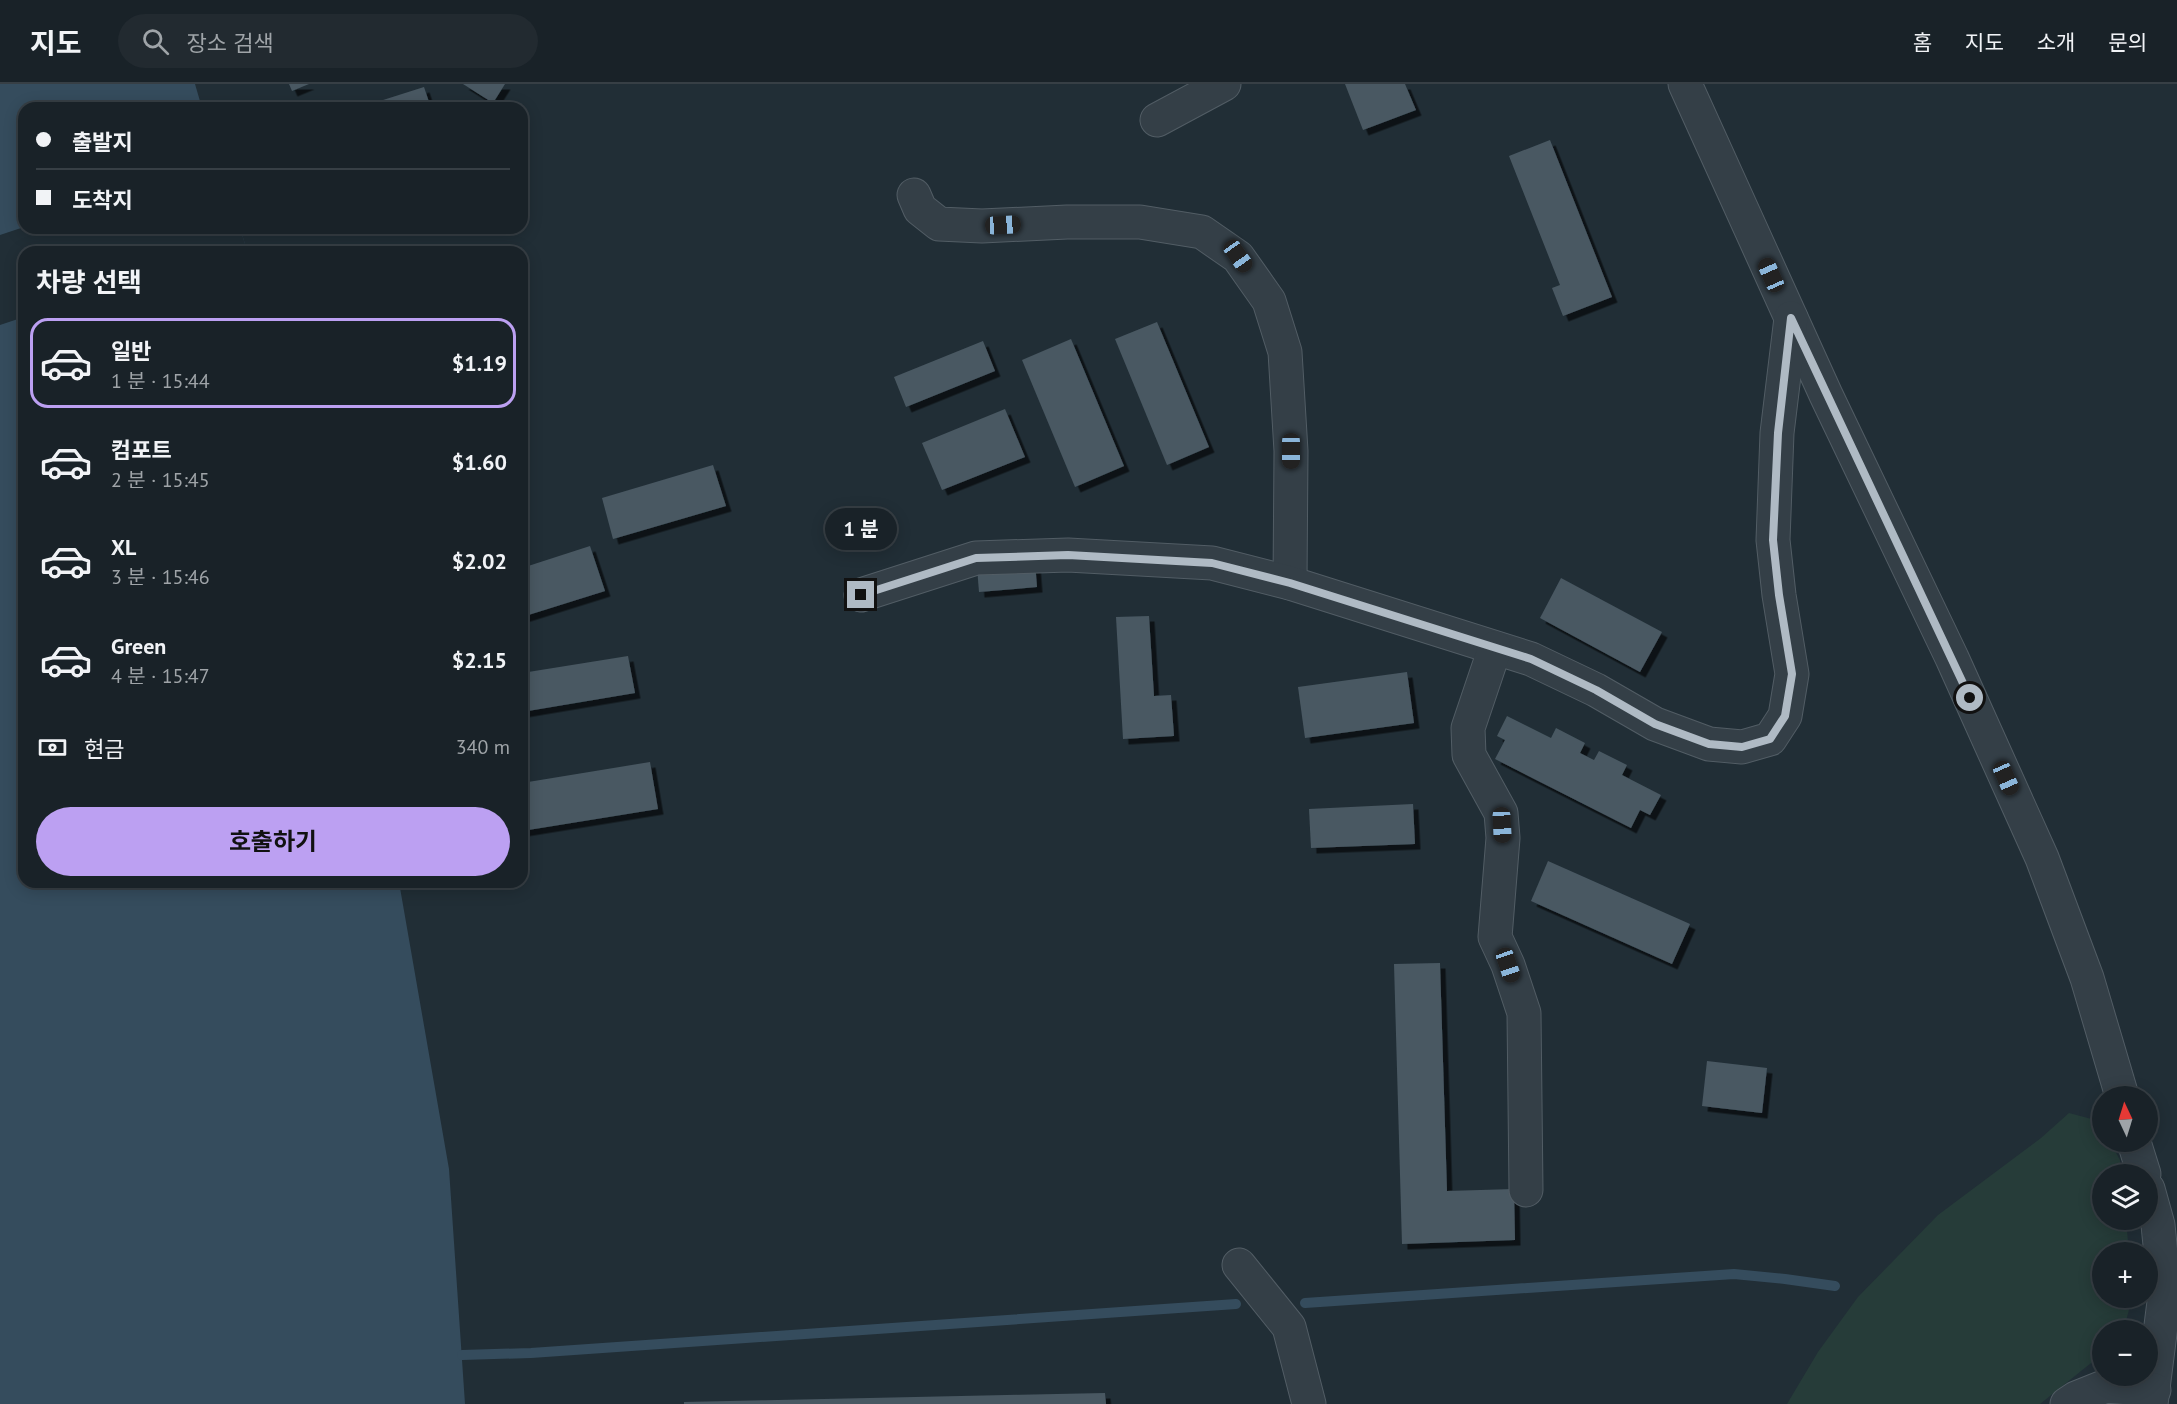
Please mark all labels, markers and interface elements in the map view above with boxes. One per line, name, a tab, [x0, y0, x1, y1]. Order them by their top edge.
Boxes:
search box	[118, 14, 538, 68]
text: 지도	[30, 24, 82, 61]
icon: search	[139, 25, 172, 58]
text: 장소 검색	[187, 29, 273, 57]
text: 홈	[1913, 29, 1932, 56]
text: 지도	[1965, 29, 2004, 56]
text: 소개	[2037, 29, 2075, 56]
text: 문의	[2108, 29, 2147, 56]
text: 출발지	[72, 128, 133, 156]
text: 도착지	[72, 186, 133, 214]
car	[985, 215, 1021, 235]
car	[1220, 236, 1256, 276]
car	[1755, 255, 1787, 295]
text: 차량 선택	[36, 265, 142, 299]
icon: car	[39, 336, 93, 390]
text: 일반	[111, 337, 151, 365]
text: $1.19	[452, 349, 507, 377]
text: 1 분 · 15:44	[111, 368, 210, 394]
car	[1282, 433, 1300, 469]
icon: car	[39, 435, 93, 489]
text: 컴포트	[111, 436, 172, 464]
text: $1.60	[452, 448, 507, 476]
text: 2 분 · 15:45	[111, 467, 210, 493]
callout: 1 분	[825, 508, 897, 550]
text: 1 분	[844, 516, 878, 542]
text: XL	[111, 533, 136, 561]
icon: car	[39, 534, 93, 588]
text: $2.02	[452, 547, 507, 575]
text: 3 분 · 15:46	[111, 564, 210, 590]
route end	[847, 581, 874, 608]
text: Green	[111, 632, 166, 660]
icon: car	[39, 633, 93, 687]
text: $2.15	[452, 646, 507, 674]
text: 4 분 · 15:47	[111, 663, 210, 689]
route start	[1956, 684, 1983, 711]
icon: cash	[36, 731, 69, 764]
text: 340 m	[456, 734, 510, 760]
text: 현금	[84, 735, 124, 763]
car	[1990, 758, 2022, 798]
button: 호출하기	[36, 807, 510, 876]
car	[1492, 807, 1512, 843]
car	[1494, 945, 1522, 985]
north arrow	[2092, 1086, 2158, 1152]
map controls	[2092, 1086, 2158, 1386]
button: layers	[2092, 1164, 2158, 1230]
button: +	[2092, 1242, 2158, 1308]
button: −	[2092, 1320, 2158, 1386]

